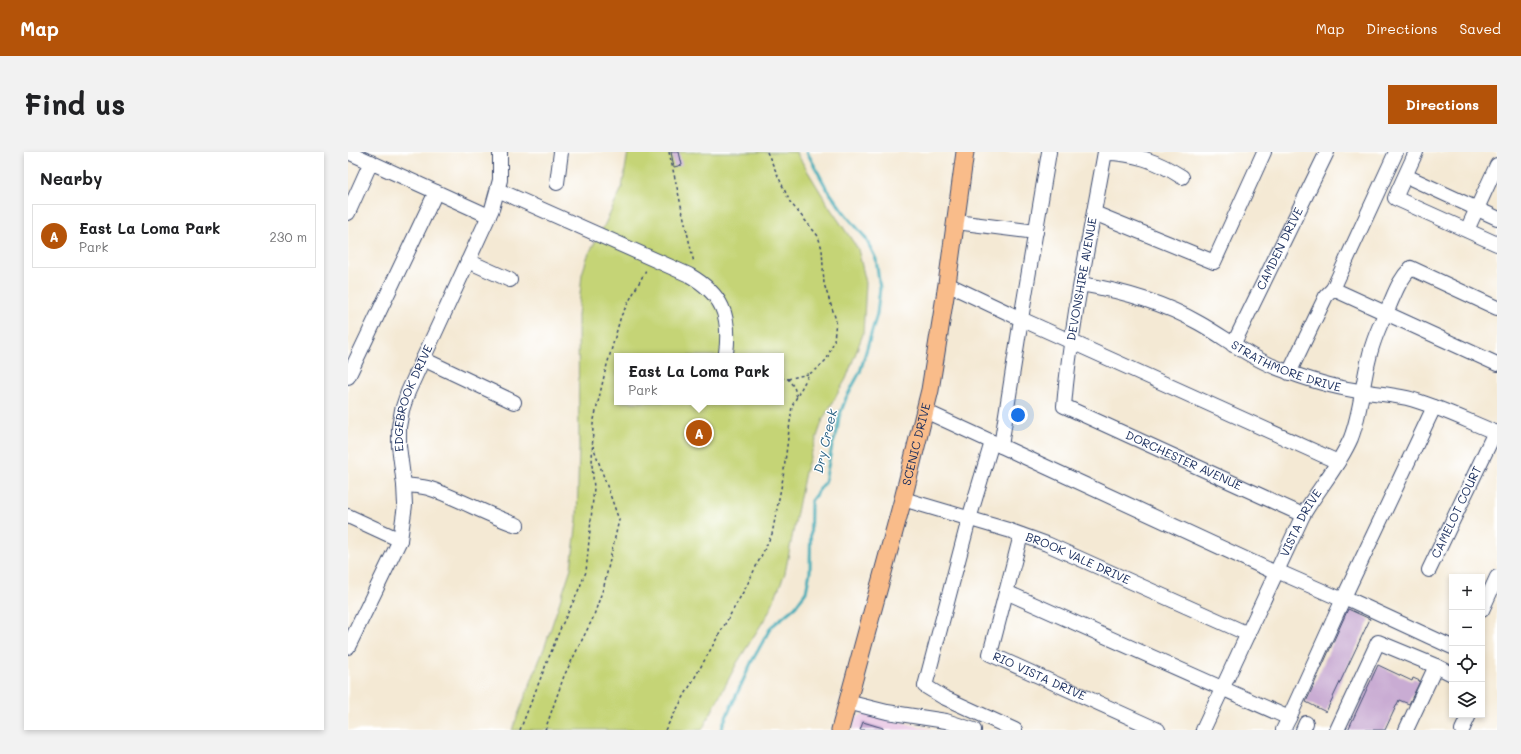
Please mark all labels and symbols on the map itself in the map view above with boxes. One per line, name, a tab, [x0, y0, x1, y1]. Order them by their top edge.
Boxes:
street label: CAMDEN DRIVE	[1252, 204, 1306, 292]
street label: DEVONSHIRE AVENUE	[1062, 216, 1100, 342]
street label: STRATHMORE DRIVE	[1228, 336, 1343, 395]
street label: EDGEBROOK DRIVE	[390, 342, 436, 453]
street label: SCENIC DRIVE	[898, 401, 934, 487]
your location	[1008, 405, 1028, 425]
water label: Dry Creek	[809, 406, 840, 475]
pin: A	[686, 418, 712, 448]
street label: DORCHESTER AVENUE	[1123, 426, 1245, 493]
street label: CAMELOT COURT	[1427, 463, 1485, 560]
street label: VISTA DRIVE	[1276, 485, 1325, 559]
street label: BROOK VALE DRIVE	[1024, 528, 1133, 587]
street label: RIO VISTA DRIVE	[990, 647, 1089, 703]

